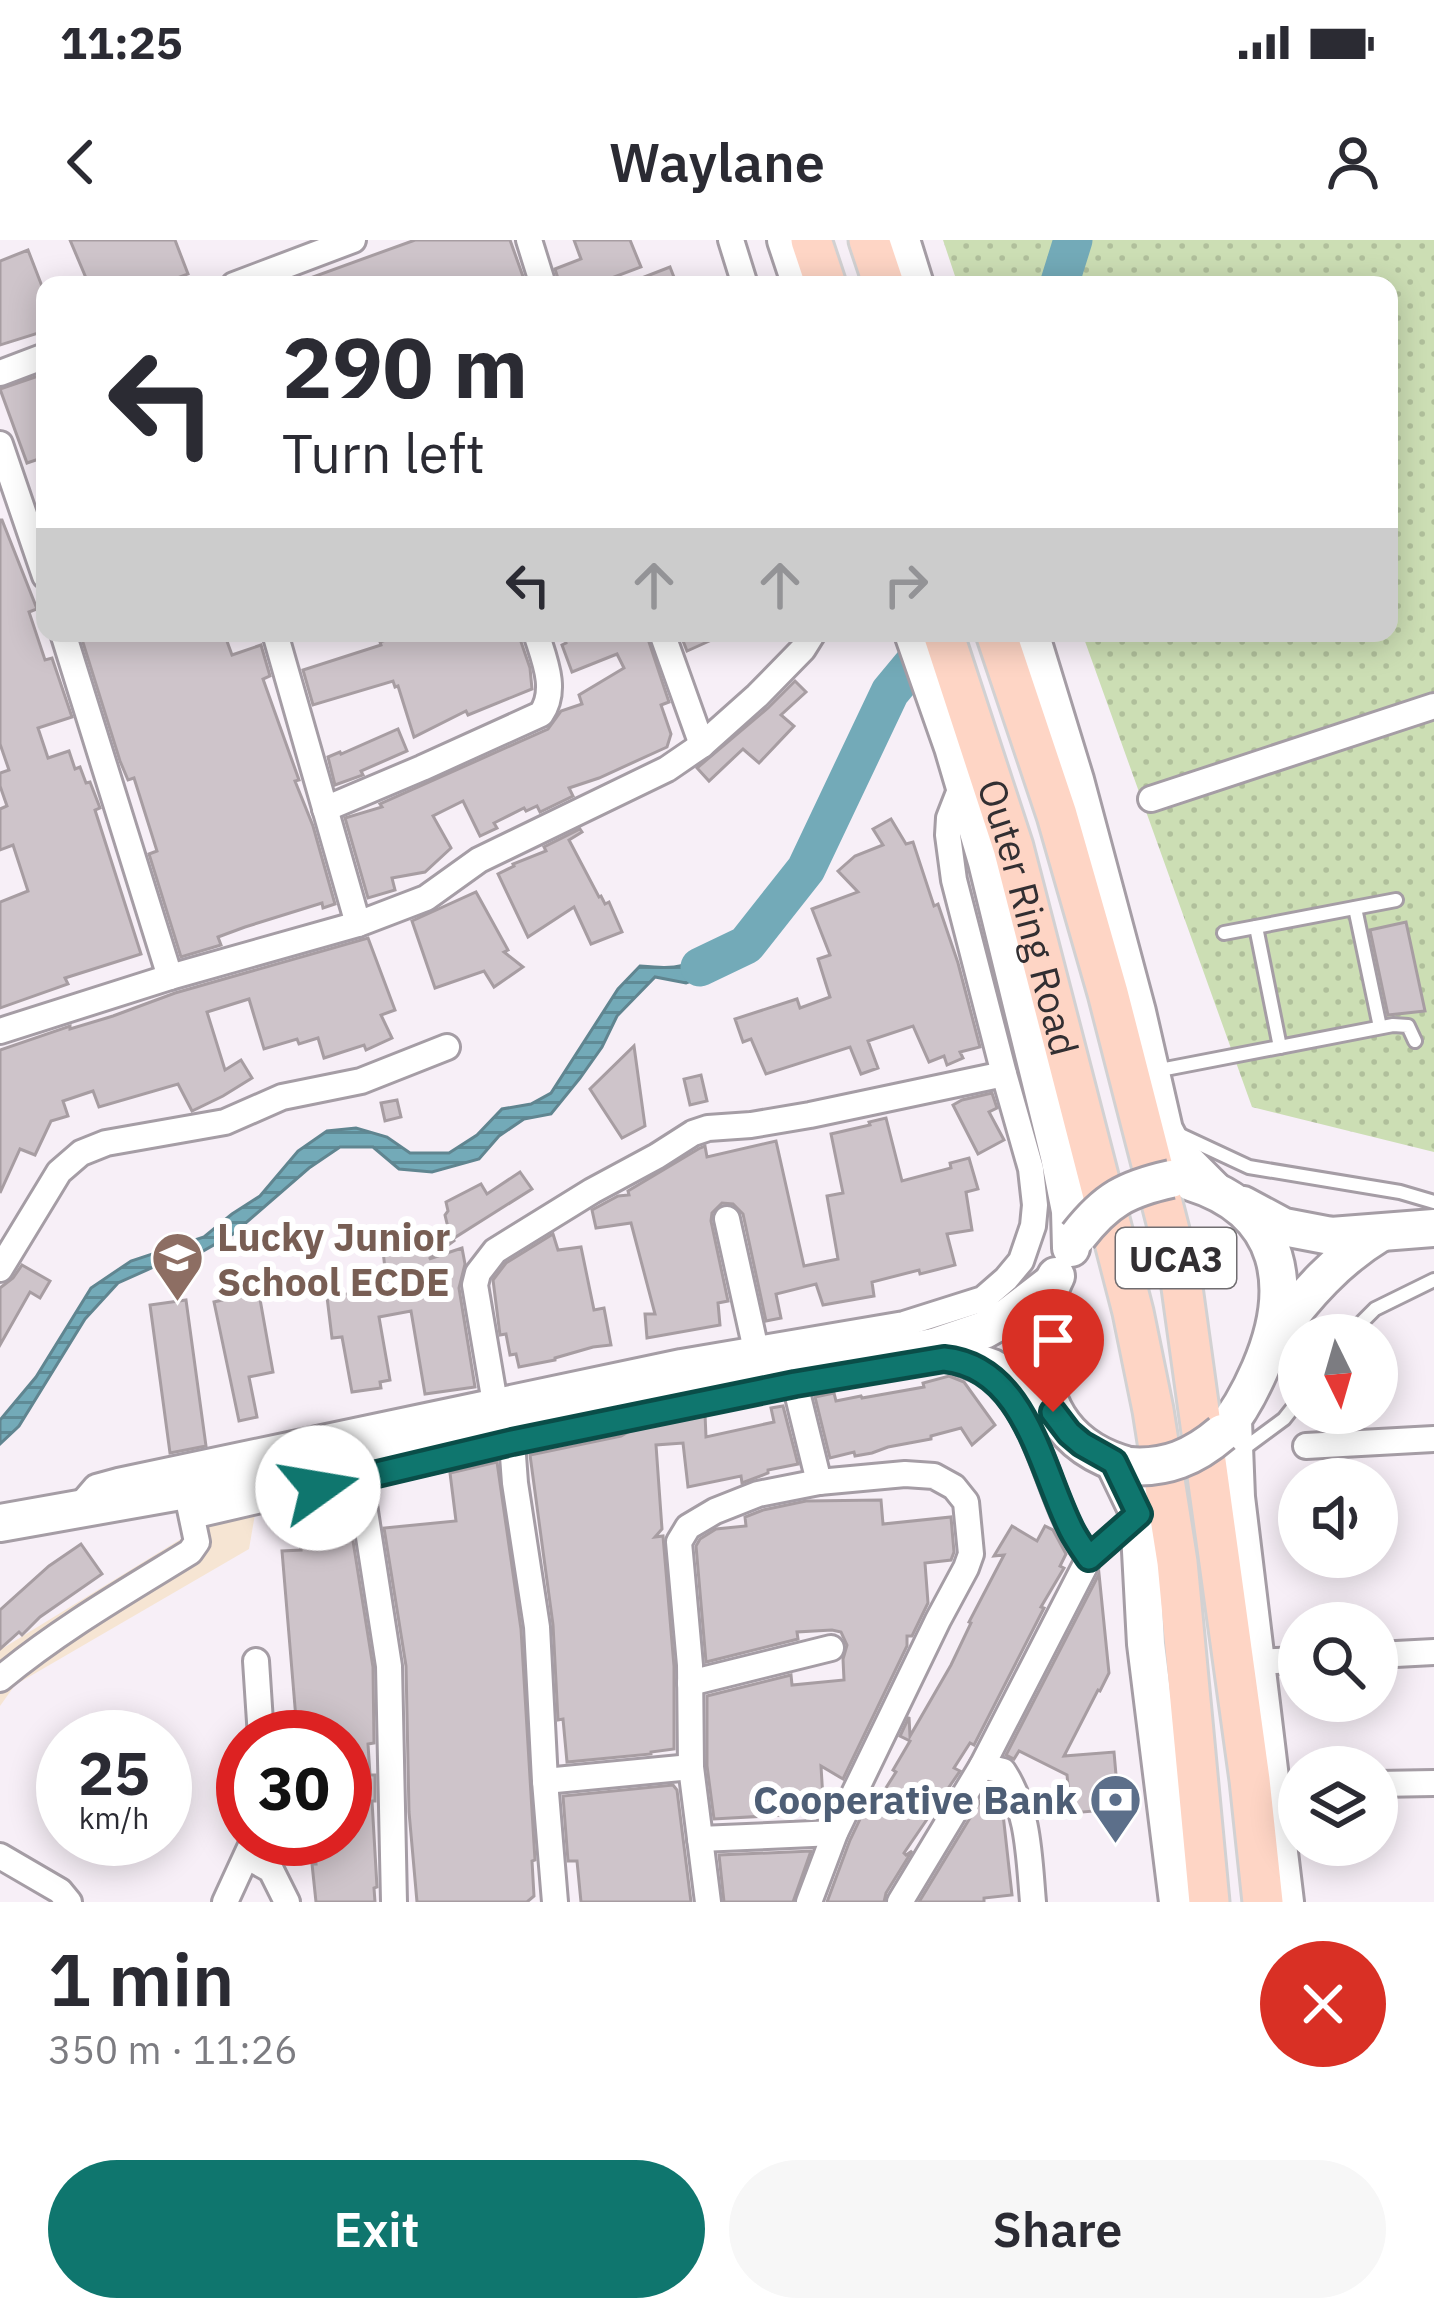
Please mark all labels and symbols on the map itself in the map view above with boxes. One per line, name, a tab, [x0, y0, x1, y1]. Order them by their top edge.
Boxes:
street label: Outer Ring Road	[967, 772, 1091, 1061]
place label: Lucky Junior School ECDE	[217, 1211, 450, 1307]
road number: UCA3	[1116, 1228, 1236, 1288]
school or university icon: Lucky Junior School ECDE	[150, 1230, 206, 1304]
pin	[1002, 1289, 1104, 1412]
north arrow	[1278, 1314, 1398, 1434]
position arrow	[255, 1425, 381, 1551]
speed limit sign: 30	[216, 1710, 372, 1866]
bank icon: Cooperative Bank	[1088, 1771, 1144, 1845]
place label: Cooperative Bank	[753, 1774, 1077, 1825]

